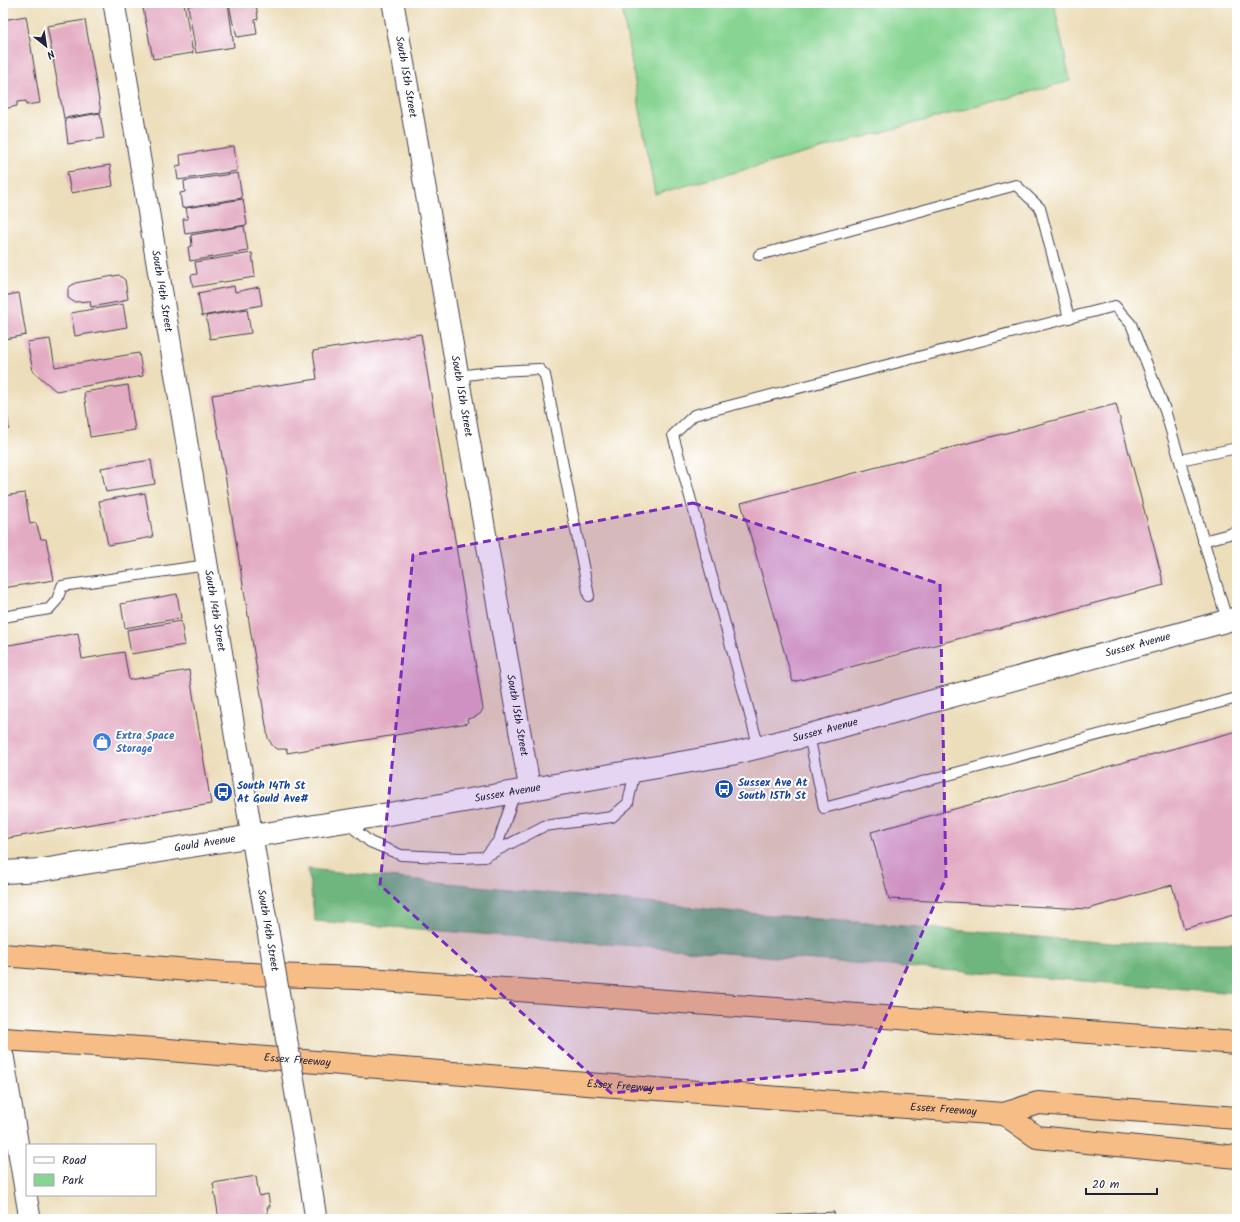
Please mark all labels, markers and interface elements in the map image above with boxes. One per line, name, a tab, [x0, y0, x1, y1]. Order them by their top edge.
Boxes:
north arrow	[26, 26, 66, 66]
street label: South 15th Street	[390, 35, 422, 120]
text: N	[43, 44, 58, 63]
street label: South 14th Street	[146, 249, 177, 334]
street label: South 15th Street	[445, 354, 478, 439]
street label: South 14th Street	[199, 568, 230, 654]
street label: Sussex Avenue	[1103, 628, 1173, 663]
street label: South 15th Street	[501, 673, 533, 758]
street label: Sussex Avenue	[791, 713, 860, 748]
place label: Extra Space Storage	[116, 727, 175, 758]
shop icon: Extra Space Storage	[91, 731, 113, 753]
place label: Sussex Ave At South 15Th St	[738, 774, 809, 805]
place label: South 14Th St At Gould Ave#	[237, 777, 309, 808]
bus stop icon: Sussex Ave At South 15Th St	[713, 778, 735, 800]
street label: Sussex Avenue	[473, 779, 542, 808]
bus stop icon: South 14Th St At Gould Ave#	[212, 781, 234, 803]
street label: Gould Avenue	[173, 830, 237, 858]
street label: South 14th Street	[252, 888, 284, 973]
street label: Essex Freeway	[263, 1049, 332, 1072]
street label: Essex Freeway	[586, 1075, 655, 1098]
street label: Essex Freeway	[909, 1098, 978, 1121]
legend	[26, 1144, 156, 1196]
text: Road	[62, 1151, 87, 1170]
scale bar	[1086, 1170, 1157, 1196]
text: Park	[62, 1171, 84, 1190]
text: 20 m	[1092, 1175, 1120, 1194]

